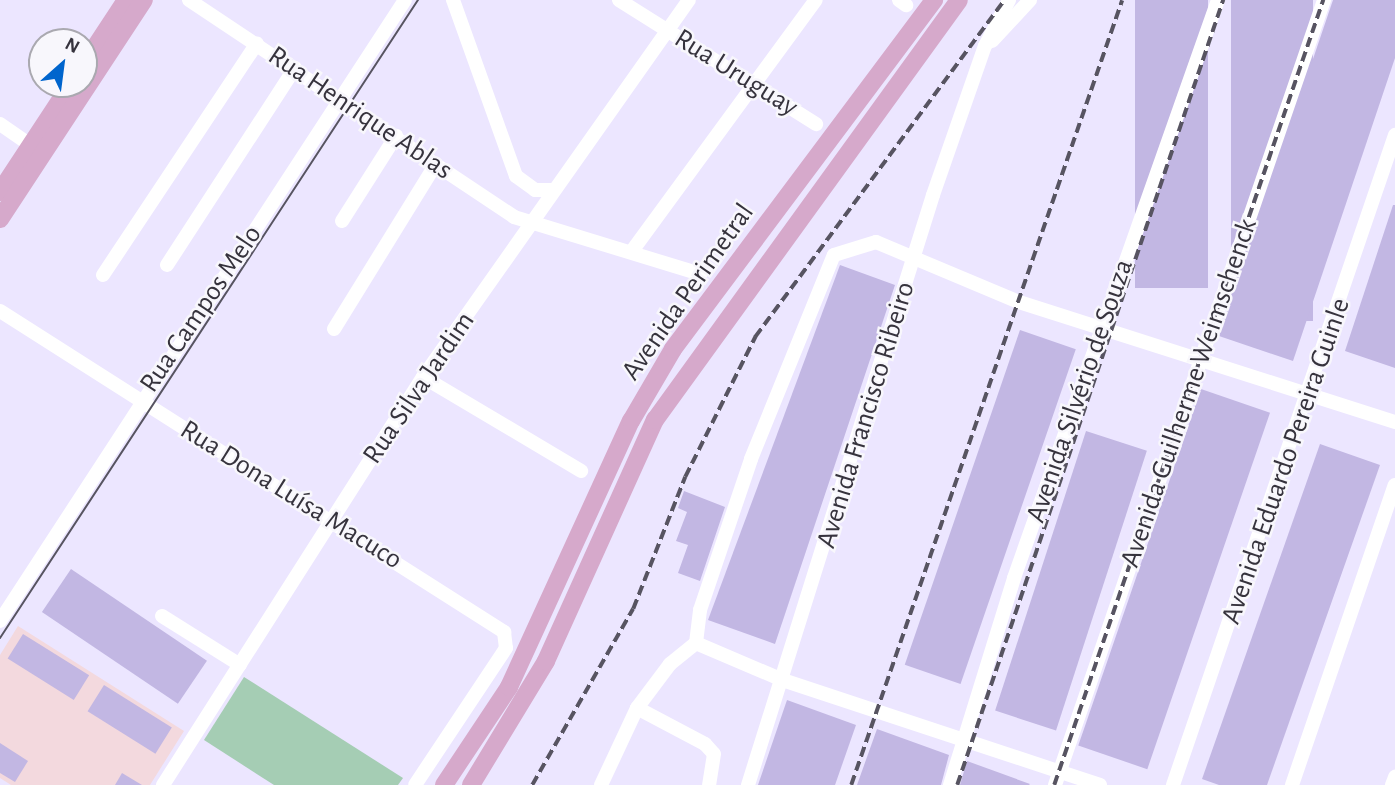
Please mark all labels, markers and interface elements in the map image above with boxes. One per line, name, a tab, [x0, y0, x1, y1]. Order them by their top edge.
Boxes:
street label: Rua Uruguay	[668, 22, 804, 124]
north arrow	[28, 28, 98, 98]
text: N	[62, 34, 82, 57]
street label: Rua Henrique Ablas	[261, 39, 459, 187]
street label: Avenida Perimetral	[615, 197, 761, 387]
street label: Avenida Guilherme Weimschenck	[1113, 214, 1265, 572]
street label: Rua Campos Melo	[133, 219, 269, 399]
street label: Avenida Silvério de Souza	[1019, 255, 1141, 527]
street label: Avenida Francisco Ribeiro	[810, 278, 922, 552]
street label: Avenida Eduardo Pereira Guinle	[1214, 294, 1358, 628]
street label: Rua Silva Jardim	[356, 306, 482, 470]
street label: Rua Dona Luísa Macuco	[174, 413, 408, 577]

